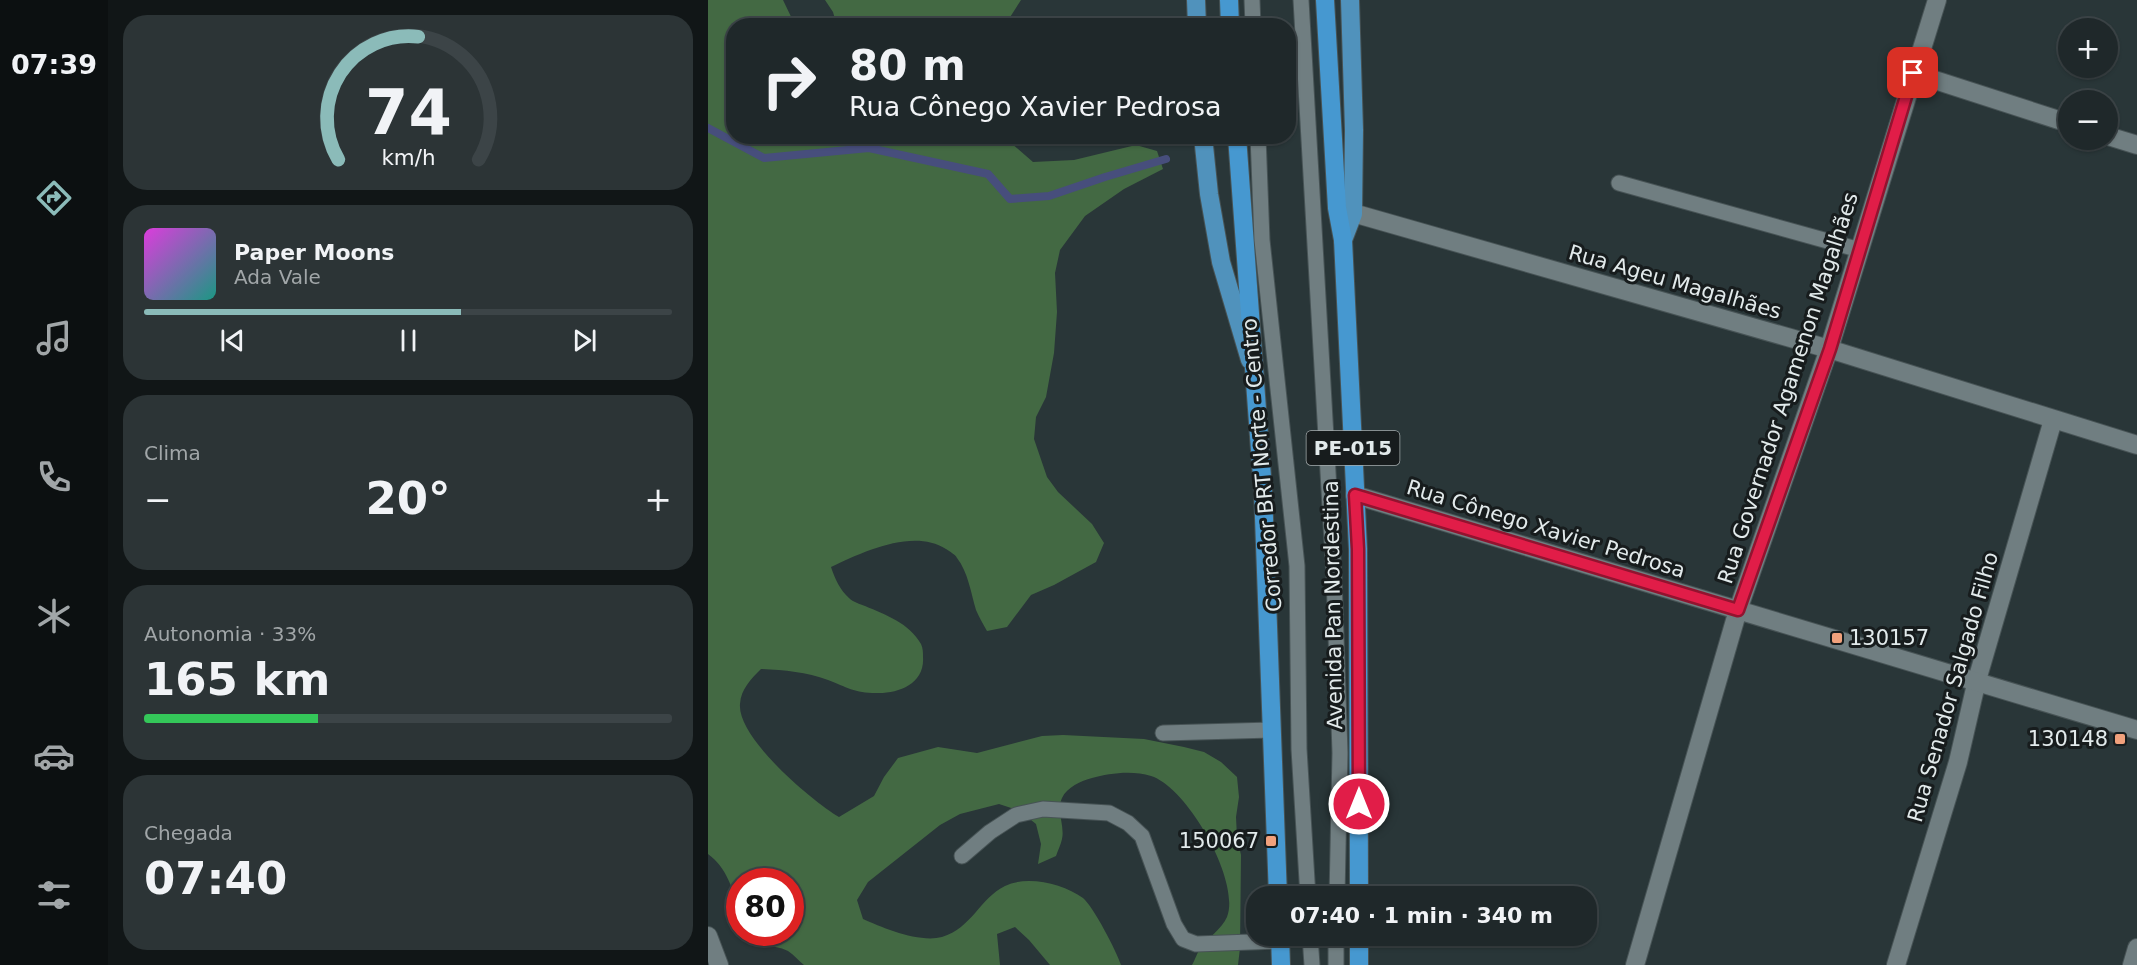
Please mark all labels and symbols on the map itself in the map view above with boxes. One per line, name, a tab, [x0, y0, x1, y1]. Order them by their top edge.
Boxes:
pin	[1887, 47, 1938, 98]
street label: Rua Governador Agamenon Magalhães	[1713, 189, 1863, 587]
street label: Rua Ageu Magalhães	[1566, 240, 1784, 324]
street label: Corredor BRT Norte - Centro	[1237, 317, 1287, 613]
road number: PE-015	[1306, 431, 1400, 465]
street label: Rua Cônego Xavier Pedrosa	[1404, 475, 1688, 583]
street label: Avenida Pan Nordestina	[1319, 480, 1347, 730]
street label: Rua Senador Salgado Filho	[1903, 549, 2003, 825]
place label: 130157	[1849, 626, 1929, 650]
marker: 130157	[1830, 631, 1844, 645]
place label: 130148	[2028, 727, 2108, 751]
marker: 130148	[2113, 732, 2127, 746]
position arrow	[1327, 772, 1391, 836]
place label: 150067	[1179, 829, 1259, 853]
marker: 150067	[1264, 834, 1278, 848]
speed limit sign: 80	[726, 868, 804, 946]

